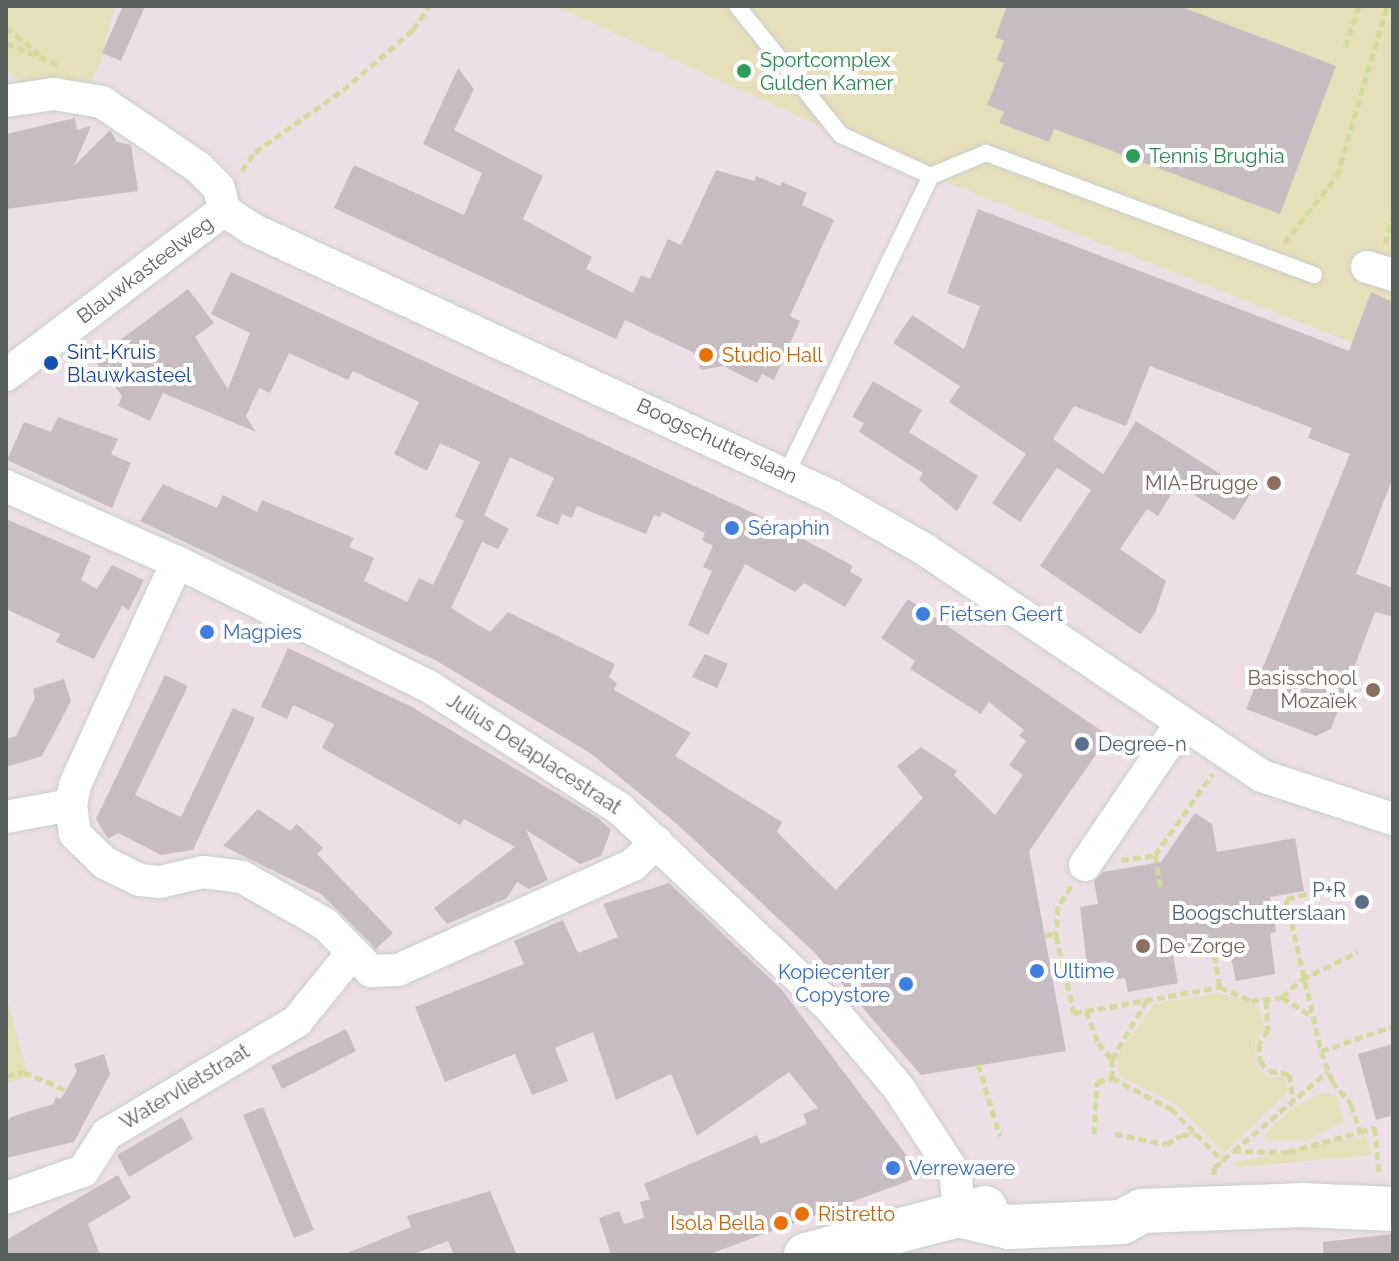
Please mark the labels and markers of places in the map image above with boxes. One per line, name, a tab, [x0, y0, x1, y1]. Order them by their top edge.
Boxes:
place label: Sportcomplex Gulden Kamer	[760, 48, 893, 95]
marker: Sportcomplex Gulden Kamer	[735, 62, 753, 80]
place label: Tennis Brughia	[1149, 144, 1285, 168]
marker: Tennis Brughia	[1124, 147, 1142, 165]
place label: Sint-Kruis Blauwkasteel	[67, 340, 191, 387]
place label: Studio Hall	[722, 343, 823, 367]
marker: Studio Hall	[697, 346, 715, 364]
marker: Sint-Kruis Blauwkasteel	[42, 354, 60, 372]
place label: MIA-Brugge	[1145, 471, 1258, 495]
marker: MIA-Brugge	[1265, 474, 1283, 492]
place label: Séraphin	[748, 516, 830, 540]
marker: Séraphin	[723, 519, 741, 537]
place label: Fietsen Geert	[939, 602, 1063, 626]
marker: Fietsen Geert	[914, 605, 932, 623]
place label: Magpies	[223, 620, 302, 644]
marker: Magpies	[198, 623, 216, 641]
place label: Basisschool Mozaïek	[1248, 666, 1357, 713]
marker: Basisschool Mozaïek	[1364, 681, 1382, 699]
place label: Degree-n	[1098, 732, 1187, 756]
marker: Degree-n	[1073, 735, 1091, 753]
place label: P+R Boogschutterslaan	[1172, 878, 1346, 925]
marker: P+R Boogschutterslaan	[1353, 893, 1371, 911]
place label: De Zorge	[1159, 934, 1245, 958]
marker: De Zorge	[1134, 937, 1152, 955]
place label: Ultime	[1053, 959, 1115, 983]
place label: Kopiecenter Copystore	[778, 960, 890, 1007]
marker: Ultime	[1028, 962, 1046, 980]
marker: Kopiecenter Copystore	[897, 975, 915, 993]
place label: Verrewaere	[909, 1156, 1015, 1180]
marker: Verrewaere	[884, 1159, 902, 1177]
place label: Ristretto	[818, 1202, 895, 1226]
marker: Ristretto	[793, 1205, 811, 1223]
place label: Isola Bella	[670, 1211, 765, 1235]
marker: Isola Bella	[772, 1214, 790, 1232]

